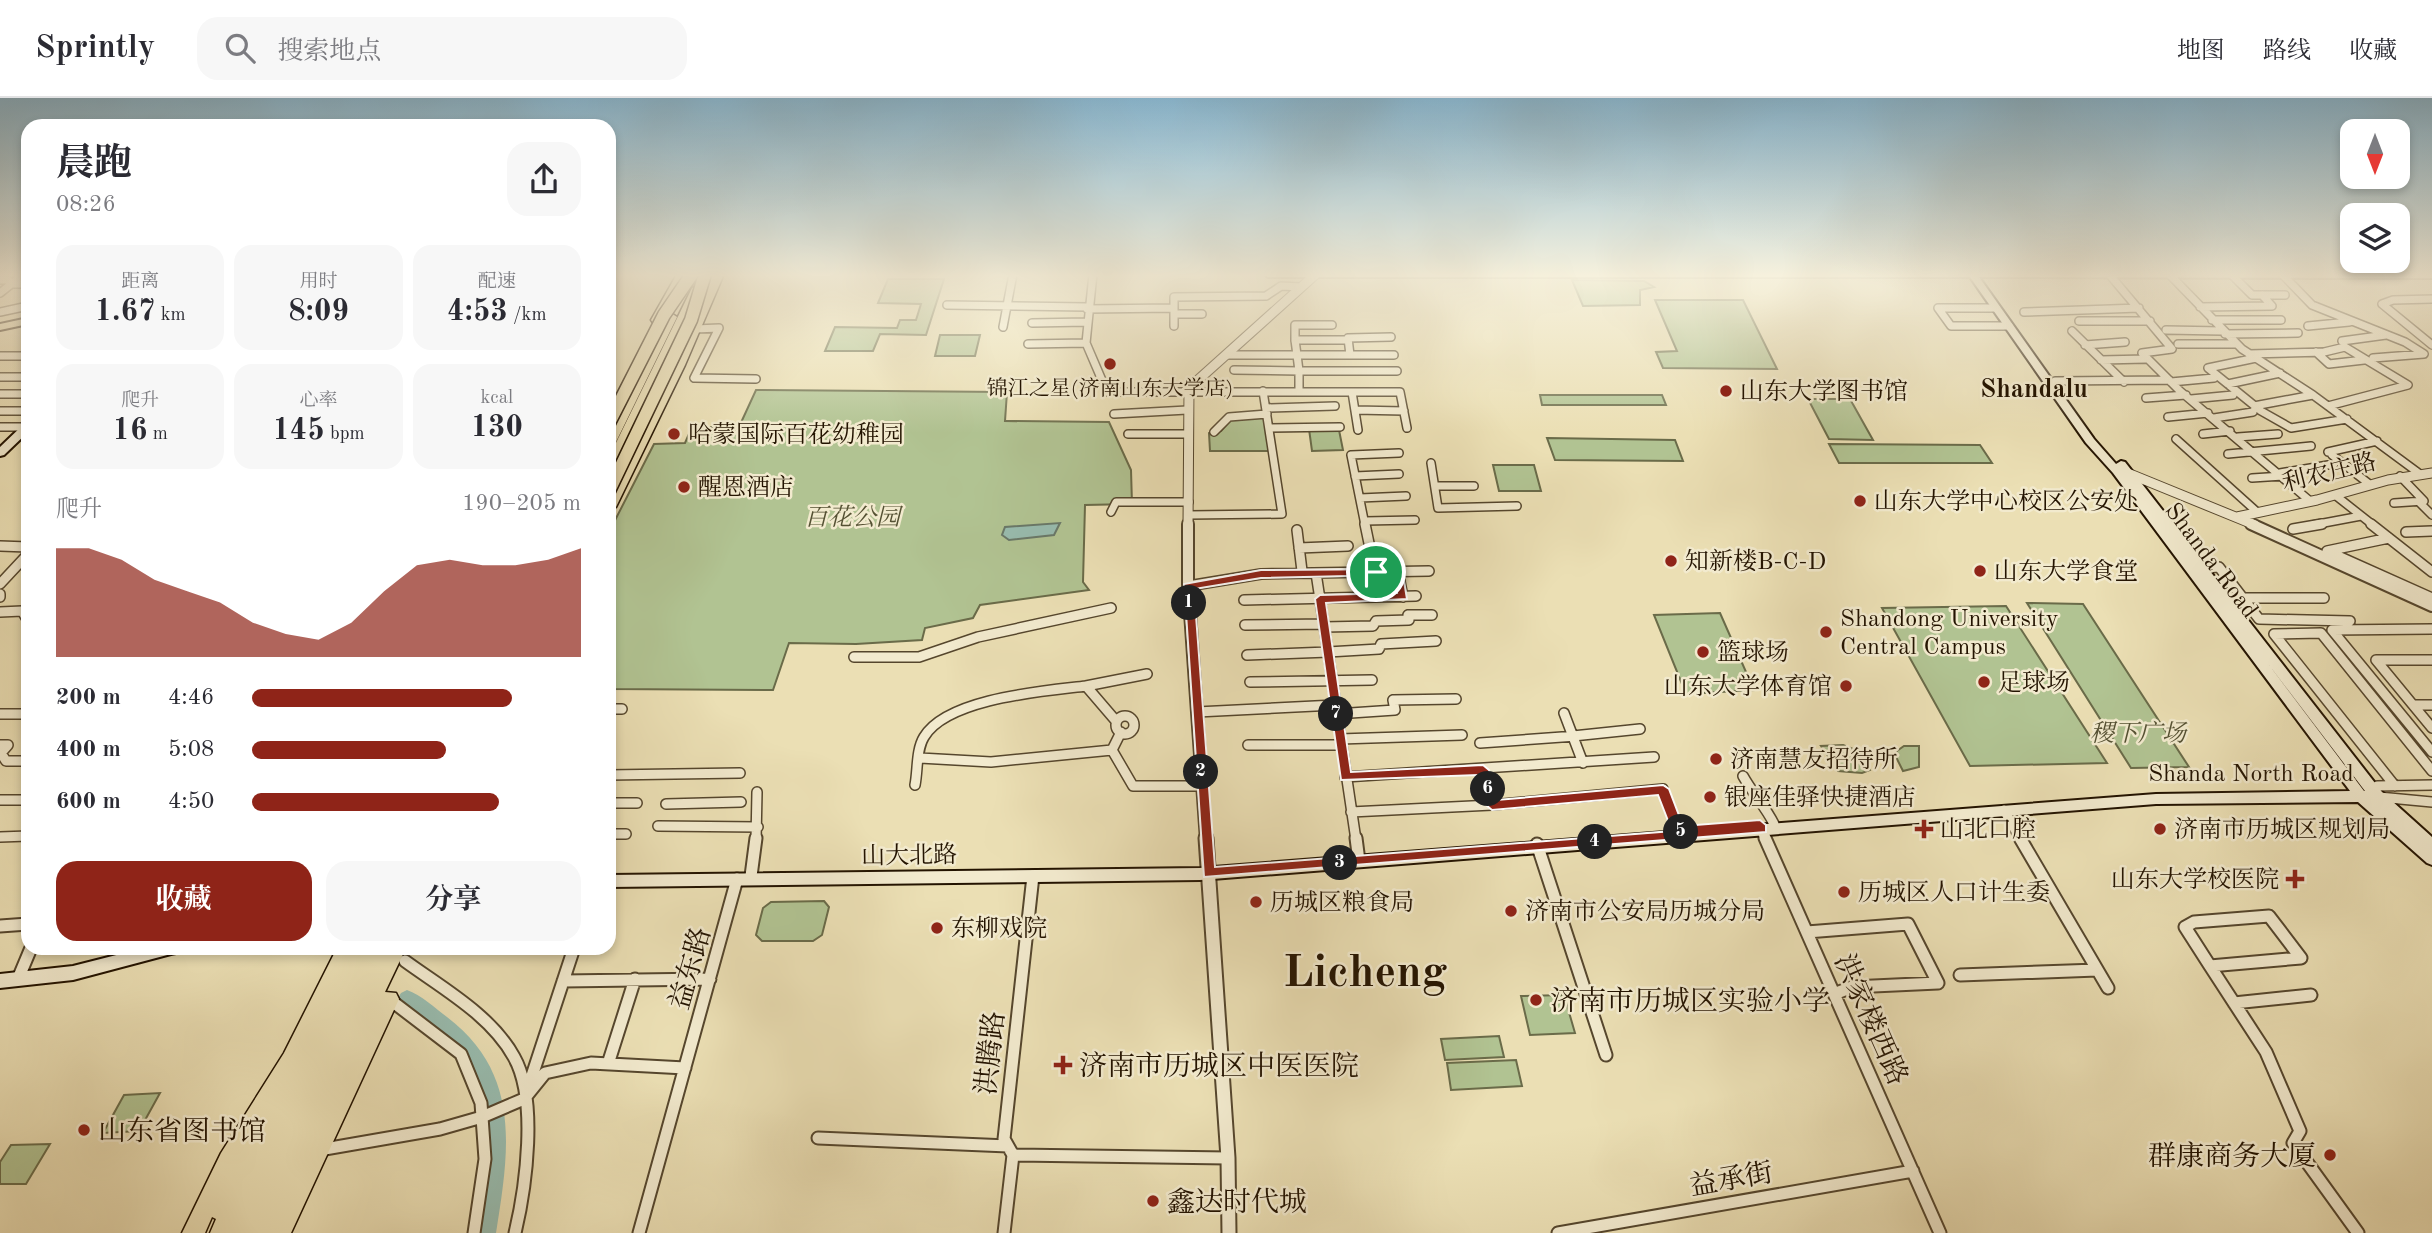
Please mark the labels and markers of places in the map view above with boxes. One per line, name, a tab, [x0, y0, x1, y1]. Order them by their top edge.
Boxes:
marker: 锦江之星(济南山东大学店)	[1102, 356, 1118, 372]
place label: 锦江之星(济南山东大学店)	[987, 377, 1233, 400]
place label: 山东大学图书馆	[1740, 378, 1908, 405]
marker: 山东大学图书馆	[1718, 383, 1734, 399]
place label: 哈蒙国际百花幼稚园	[688, 421, 904, 448]
marker: 哈蒙国际百花幼稚园	[666, 426, 682, 442]
place label: 醒恩酒店	[698, 474, 794, 501]
marker: 醒恩酒店	[676, 479, 692, 495]
place label: 山东大学中心校区公安处	[1874, 488, 2138, 515]
marker: 山东大学中心校区公安处	[1852, 493, 1868, 509]
pin	[1346, 542, 1406, 602]
place label: 知新楼B-C-D	[1685, 548, 1826, 575]
marker: 知新楼B-C-D	[1663, 553, 1679, 569]
place label: 山东大学食堂	[1994, 558, 2138, 585]
marker: 山东大学食堂	[1972, 563, 1988, 579]
pin: 1	[1172, 586, 1206, 620]
place label: Shandong University Central Campus	[1840, 608, 2059, 660]
marker: Shandong University Central Campus	[1818, 624, 1834, 640]
place label: 篮球场	[1717, 639, 1789, 666]
marker: 篮球场	[1695, 644, 1711, 660]
place label: 足球场	[1998, 669, 2070, 696]
place label: 山东大学体育馆	[1664, 673, 1832, 700]
marker: 足球场	[1976, 674, 1992, 690]
marker: 山东大学体育馆	[1838, 678, 1854, 694]
pin: 7	[1318, 696, 1354, 732]
place label: 济南慧友招待所	[1730, 746, 1898, 773]
marker: 济南慧友招待所	[1708, 751, 1724, 767]
pin: 2	[1184, 754, 1218, 790]
pin: 6	[1470, 772, 1506, 806]
place label: 银座佳驿快捷酒店	[1724, 784, 1916, 811]
marker: 银座佳驿快捷酒店	[1702, 789, 1718, 805]
pin: 5	[1664, 814, 1698, 850]
place label: 山北口腔	[1940, 816, 2036, 843]
place label: 济南市历城区规划局	[2174, 816, 2390, 843]
marker: 山北口腔	[1914, 819, 1934, 839]
marker: 济南市历城区规划局	[2152, 821, 2168, 837]
pin: 4	[1578, 824, 1612, 860]
pin: 3	[1322, 846, 1358, 880]
place label: 山东大学校医院	[2111, 866, 2279, 893]
marker: 山东大学校医院	[2285, 869, 2305, 889]
place label: 历城区人口计生委	[1858, 879, 2050, 906]
marker: 历城区人口计生委	[1836, 884, 1852, 900]
place label: 历城区粮食局	[1270, 889, 1414, 916]
marker: 历城区粮食局	[1248, 894, 1264, 910]
place label: 济南市公安局历城分局	[1525, 898, 1765, 925]
marker: 济南市公安局历城分局	[1503, 903, 1519, 919]
place label: 东柳戏院	[951, 915, 1047, 942]
marker: 东柳戏院	[929, 920, 945, 936]
place label: 济南市历城区实验小学	[1550, 986, 1830, 1017]
marker: 济南市历城区实验小学	[1528, 992, 1544, 1008]
place label: 济南市历城区中医医院	[1079, 1051, 1359, 1082]
marker: 济南市历城区中医医院	[1053, 1055, 1073, 1075]
place label: 山东省图书馆	[98, 1116, 266, 1147]
marker: 山东省图书馆	[76, 1122, 92, 1138]
place label: 群康商务大厦	[2148, 1141, 2316, 1172]
marker: 群康商务大厦	[2322, 1147, 2338, 1163]
place label: 鑫达时代城	[1167, 1187, 1307, 1218]
marker: 鑫达时代城	[1145, 1193, 1161, 1209]

